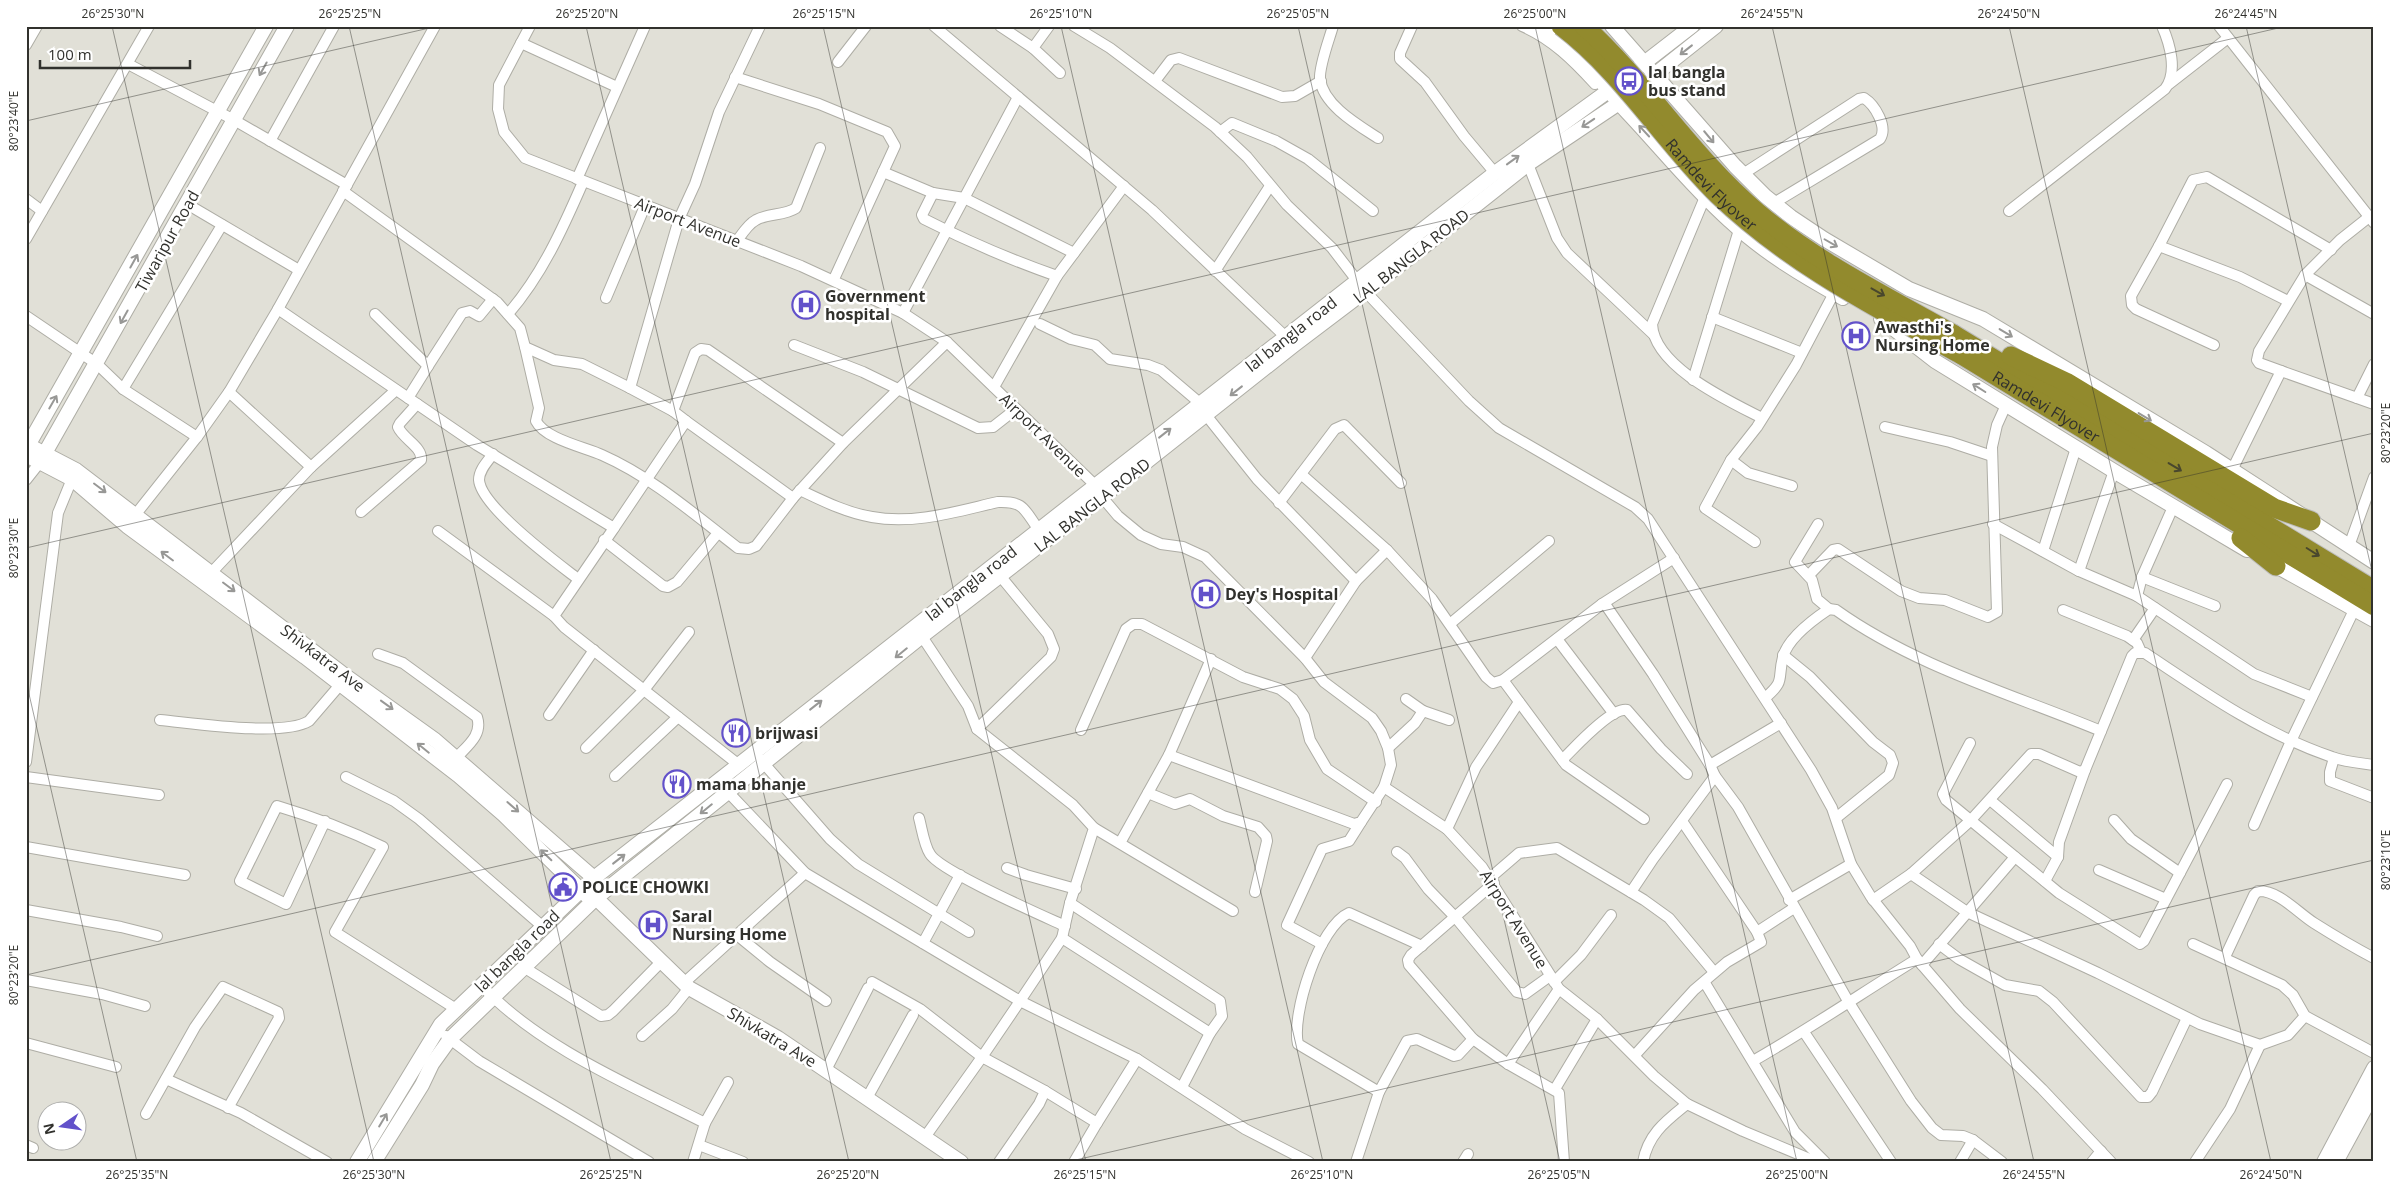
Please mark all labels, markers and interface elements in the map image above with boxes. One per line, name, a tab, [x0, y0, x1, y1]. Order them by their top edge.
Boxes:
text: 26°25'30"N	[82, 5, 144, 22]
text: 26°25'25"N	[319, 5, 381, 22]
text: 26°25'20"N	[556, 5, 618, 22]
text: 26°25'15"N	[793, 5, 855, 22]
text: 26°25'10"N	[1030, 5, 1092, 22]
text: 26°25'05"N	[1267, 5, 1329, 22]
text: 26°25'00"N	[1504, 5, 1566, 22]
text: 26°24'55"N	[1741, 5, 1803, 22]
text: 26°24'50"N	[1978, 5, 2040, 22]
text: 26°24'45"N	[2215, 5, 2277, 22]
scale bar	[40, 38, 190, 70]
text: 100 m	[48, 44, 92, 64]
one-way arrow	[1680, 44, 1693, 55]
one-way arrow	[258, 61, 268, 75]
place label: lal bangla bus stand	[1648, 61, 1726, 101]
bus stop icon: lal bangla bus stand	[1614, 66, 1644, 96]
text: 80°23'40"E	[5, 91, 22, 151]
one-way arrow	[1581, 118, 1595, 128]
one-way arrow	[1638, 124, 1650, 137]
one-way arrow	[1703, 131, 1715, 144]
street label: Ramdevi Flyover	[1661, 134, 1762, 236]
one-way arrow	[1506, 155, 1520, 165]
street label: Tiwaripur Road	[130, 186, 204, 296]
street label: Airport Avenue	[632, 192, 744, 252]
street label: LAL BANGLA ROAD	[1348, 204, 1474, 308]
one-way arrow	[1823, 239, 1837, 249]
one-way arrow	[129, 254, 139, 269]
place label: Government hospital	[825, 285, 926, 325]
one-way arrow	[1870, 287, 1884, 297]
hospital icon: Government hospital	[791, 290, 821, 320]
street label: lal bangla road	[1241, 291, 1341, 377]
one-way arrow	[118, 309, 128, 324]
place label: Awasthi's Nursing Home	[1875, 316, 1990, 356]
hospital icon: Awasthi's Nursing Home	[1841, 321, 1871, 351]
one-way arrow	[1999, 329, 2013, 339]
street label: Ramdevi Flyover	[1988, 365, 2105, 448]
one-way arrow	[1972, 382, 1986, 392]
one-way arrow	[1229, 386, 1243, 396]
street label: Airport Avenue	[995, 388, 1091, 482]
one-way arrow	[49, 396, 59, 410]
text: 80°23'20"E	[2377, 403, 2394, 463]
one-way arrow	[2138, 413, 2152, 423]
one-way arrow	[1158, 427, 1171, 438]
street label: LAL BANGLA ROAD	[1029, 453, 1155, 557]
one-way arrow	[2168, 462, 2182, 472]
one-way arrow	[93, 483, 107, 493]
text: 80°23'30"E	[5, 518, 22, 578]
street label: lal bangla road	[921, 540, 1021, 626]
one-way arrow	[2306, 548, 2320, 558]
one-way arrow	[161, 551, 174, 562]
hospital icon: Dey's Hospital	[1191, 579, 1221, 609]
one-way arrow	[222, 582, 236, 592]
place label: Dey's Hospital	[1225, 583, 1338, 605]
street label: Shivkatra Ave	[276, 619, 370, 697]
one-way arrow	[895, 647, 908, 658]
one-way arrow	[380, 700, 394, 710]
one-way arrow	[809, 700, 822, 711]
restaurant icon: brijwasi	[721, 718, 751, 748]
place label: brijwasi	[755, 722, 818, 744]
one-way arrow	[417, 743, 430, 754]
restaurant icon: mama bhanje	[662, 769, 692, 799]
place label: mama bhanje	[696, 773, 806, 795]
one-way arrow	[506, 802, 519, 813]
one-way arrow	[700, 804, 713, 815]
text: 80°23'10"E	[2377, 830, 2394, 890]
one-way arrow	[539, 849, 552, 861]
one-way arrow	[612, 853, 625, 864]
street label: Airport Avenue	[1475, 866, 1553, 972]
public building icon: POLICE CHOWKI	[548, 872, 578, 902]
place label: POLICE CHOWKI	[582, 876, 709, 898]
street label: lal bangla road	[470, 905, 564, 997]
place label: Saral Nursing Home	[672, 905, 787, 945]
hospital icon: Saral Nursing Home	[638, 910, 668, 940]
text: 80°23'20"E	[5, 945, 22, 1005]
street label: Shivkatra Ave	[723, 1002, 821, 1072]
north arrow	[38, 1100, 88, 1150]
one-way arrow	[378, 1114, 388, 1128]
text: N	[38, 1121, 59, 1137]
text: 26°25'35"N	[106, 1166, 168, 1183]
text: 26°25'30"N	[343, 1166, 405, 1183]
text: 26°25'25"N	[580, 1166, 642, 1183]
text: 26°25'20"N	[817, 1166, 879, 1183]
text: 26°25'15"N	[1054, 1166, 1116, 1183]
text: 26°25'10"N	[1291, 1166, 1353, 1183]
text: 26°25'05"N	[1528, 1166, 1590, 1183]
text: 26°25'00"N	[1766, 1166, 1828, 1183]
text: 26°24'55"N	[2003, 1166, 2065, 1183]
text: 26°24'50"N	[2240, 1166, 2302, 1183]

